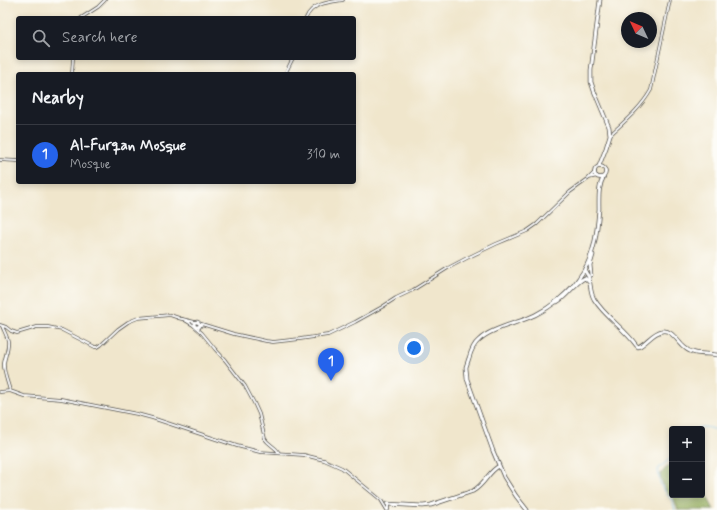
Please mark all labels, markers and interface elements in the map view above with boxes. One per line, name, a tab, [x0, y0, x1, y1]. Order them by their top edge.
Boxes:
north arrow	[621, 12, 657, 48]
search box	[16, 16, 356, 60]
icon: search	[30, 27, 52, 49]
text: Search here	[62, 28, 138, 48]
text: Nearby	[32, 87, 84, 109]
text: Al-Furqan Mosque	[70, 136, 186, 156]
text: 1	[42, 146, 48, 163]
text: 310 m	[307, 146, 340, 163]
text: Mosque	[70, 156, 111, 173]
your location	[404, 338, 424, 358]
pin: 1	[318, 348, 344, 381]
map controls	[669, 426, 705, 498]
button: +	[669, 426, 705, 462]
button: −	[669, 462, 705, 498]

